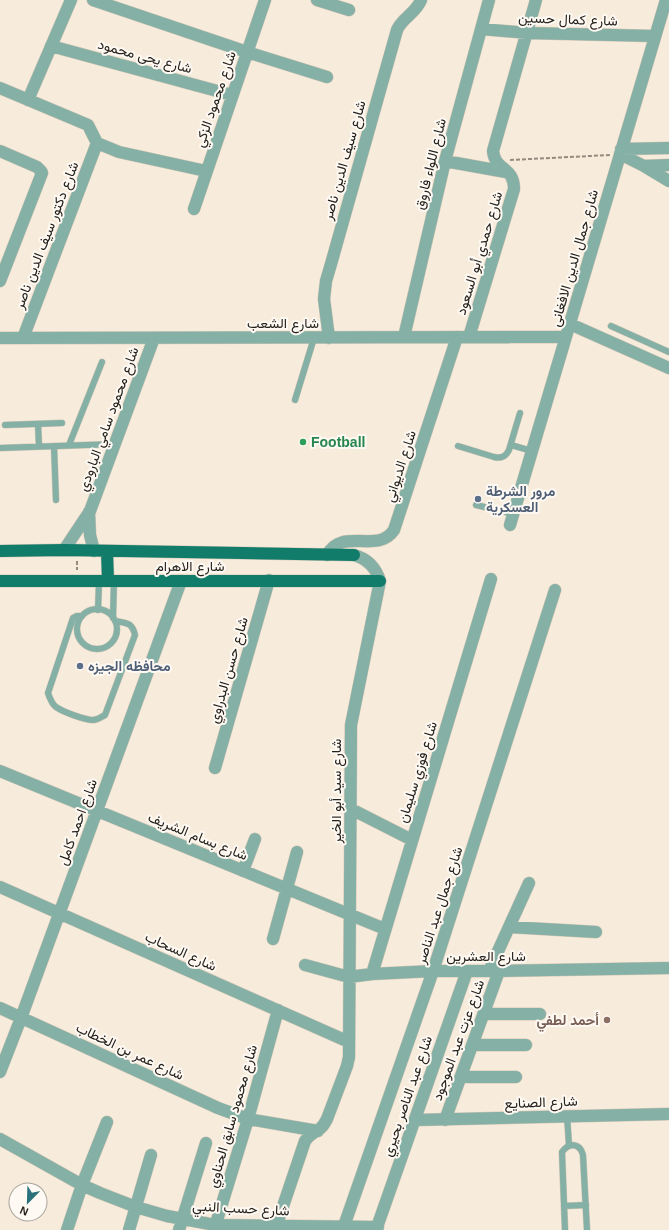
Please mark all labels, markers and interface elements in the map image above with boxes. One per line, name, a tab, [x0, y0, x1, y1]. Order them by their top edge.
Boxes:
street label: شارع كمال حسين	[518, 9, 618, 32]
street label: شارع يحى محمود	[95, 36, 194, 79]
street label: شارع محمود الزكي	[191, 49, 243, 150]
street label: شارع سيف الدين ناصر	[319, 98, 372, 223]
street label: شارع اللواء فاروق	[411, 117, 452, 212]
street label: شارع دكتور سيف الدين ناصر	[10, 159, 84, 313]
street label: شارع جمال الدين الافغانى	[547, 188, 604, 329]
street label: شارع حمدي أبو السعود	[453, 189, 509, 318]
street label: شارع الشعب	[247, 315, 319, 334]
street label: شارع محمود سامي البارودي	[74, 345, 145, 495]
street label: شارع الديواني	[381, 428, 423, 505]
place label: Football	[311, 434, 365, 450]
marker: Football	[298, 437, 308, 447]
place label: مرور الشرطة العسكرية	[486, 483, 556, 516]
marker: مرور الشرطة العسكرية	[473, 494, 483, 504]
street label: شارع الاهرام	[155, 558, 225, 577]
street label: شارع حسن البدراوي	[205, 615, 255, 726]
place label: محافظه الجيزه	[88, 658, 171, 675]
marker: محافظه الجيزه	[75, 661, 85, 671]
street label: شارع فوزي سليمان	[394, 719, 444, 826]
street label: شارع سيد أبو الخير	[328, 739, 347, 844]
street label: شارع احمد كامل	[54, 777, 103, 868]
street label: شارع بسام الشريف	[145, 809, 250, 866]
street label: شارع جمال عبد الناصر	[412, 844, 468, 967]
street label: شارع السحاب	[142, 928, 219, 977]
street label: شارع العشرين	[446, 948, 526, 967]
street label: شارع عزت عبد الموجود	[429, 978, 490, 1103]
place label: أحمد لطفي	[537, 1012, 599, 1032]
marker: أحمد لطفي	[602, 1015, 612, 1025]
street label: شارع عمر بن الخطاب	[72, 1019, 186, 1086]
street label: شارع عبد الناصر بحيري	[379, 1033, 439, 1160]
street label: شارع محمود سابق الحناوي	[204, 1043, 264, 1190]
street label: شارع الصنايع	[504, 1093, 578, 1114]
north arrow	[8, 1182, 48, 1222]
street label: شارع حسب النبي	[192, 1197, 290, 1223]
text: N	[18, 1204, 30, 1218]

